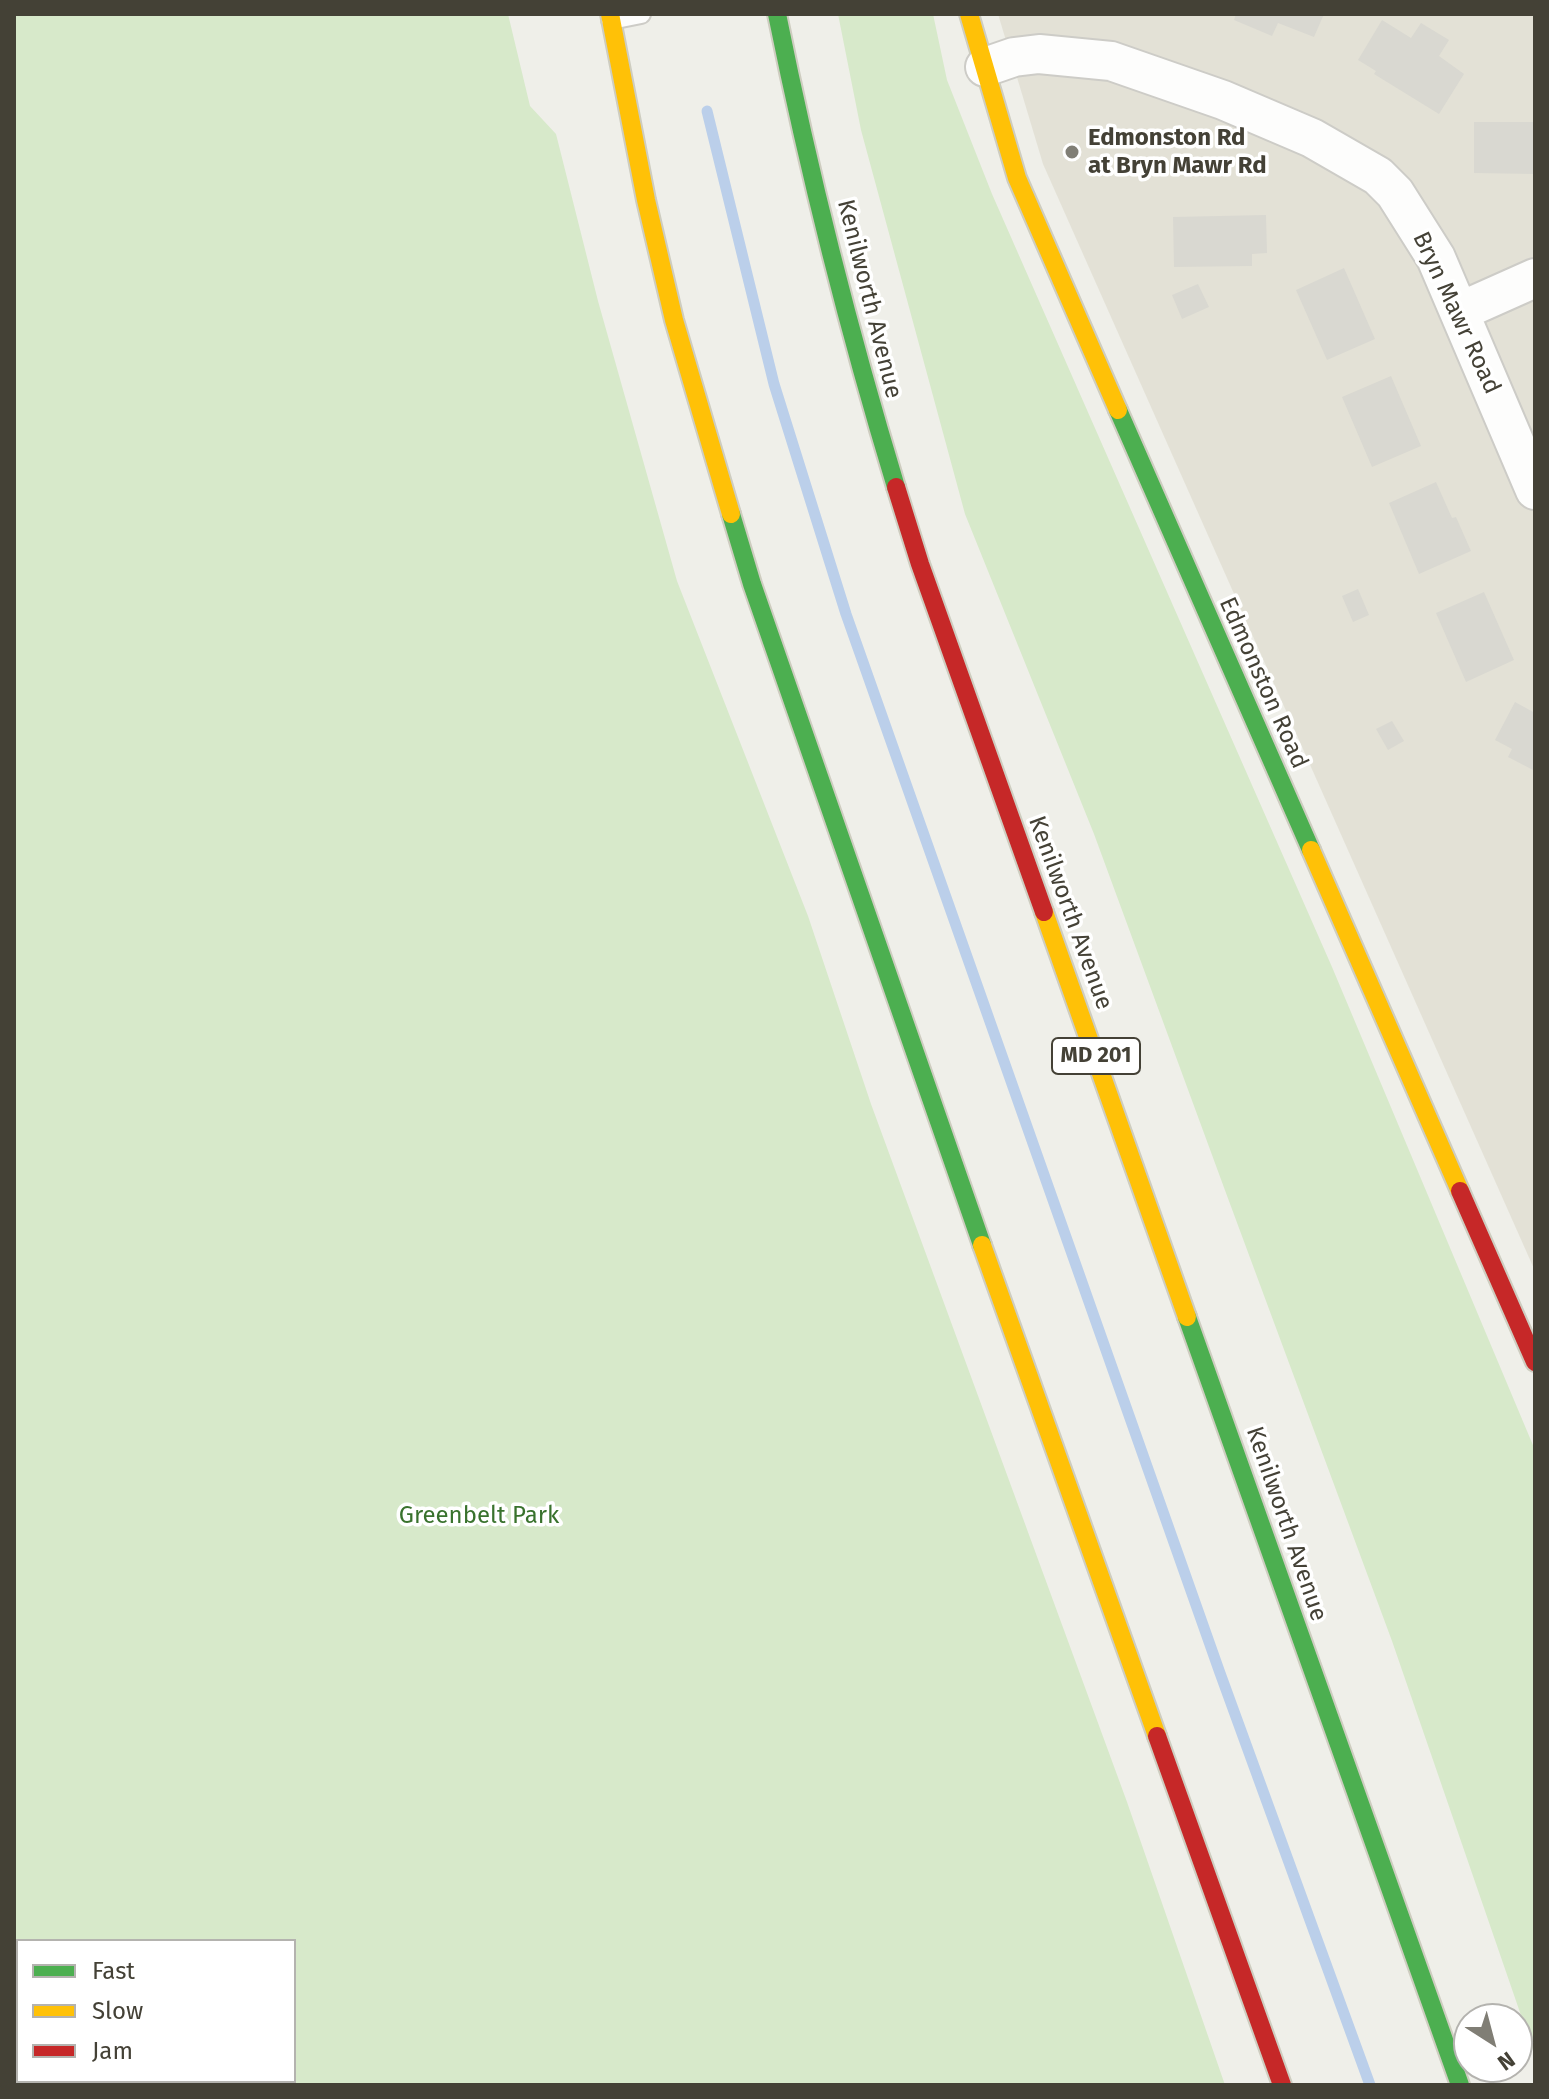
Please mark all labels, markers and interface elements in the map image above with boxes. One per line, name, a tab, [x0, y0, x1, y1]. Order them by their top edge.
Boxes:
place label: Edmonston Rd at Bryn Mawr Rd	[1088, 124, 1267, 180]
marker: Edmonston Rd at Bryn Mawr Rd	[1063, 143, 1081, 161]
street label: Kenilworth Avenue	[830, 197, 908, 401]
street label: Bryn Mawr Road	[1406, 227, 1506, 399]
street label: Edmonston Road	[1212, 593, 1314, 773]
street label: Kenilworth Avenue	[1022, 812, 1118, 1014]
road number: MD 201	[1052, 1038, 1140, 1074]
street label: Kenilworth Avenue	[1239, 1423, 1333, 1625]
park label: Greenbelt Park	[399, 1502, 559, 1530]
legend	[16, 1939, 296, 2083]
text: Fast	[92, 1957, 135, 1985]
text: Slow	[92, 1997, 143, 2025]
north arrow	[1453, 2003, 1533, 2083]
text: Jam	[92, 2037, 133, 2065]
text: N	[1492, 2046, 1520, 2076]

